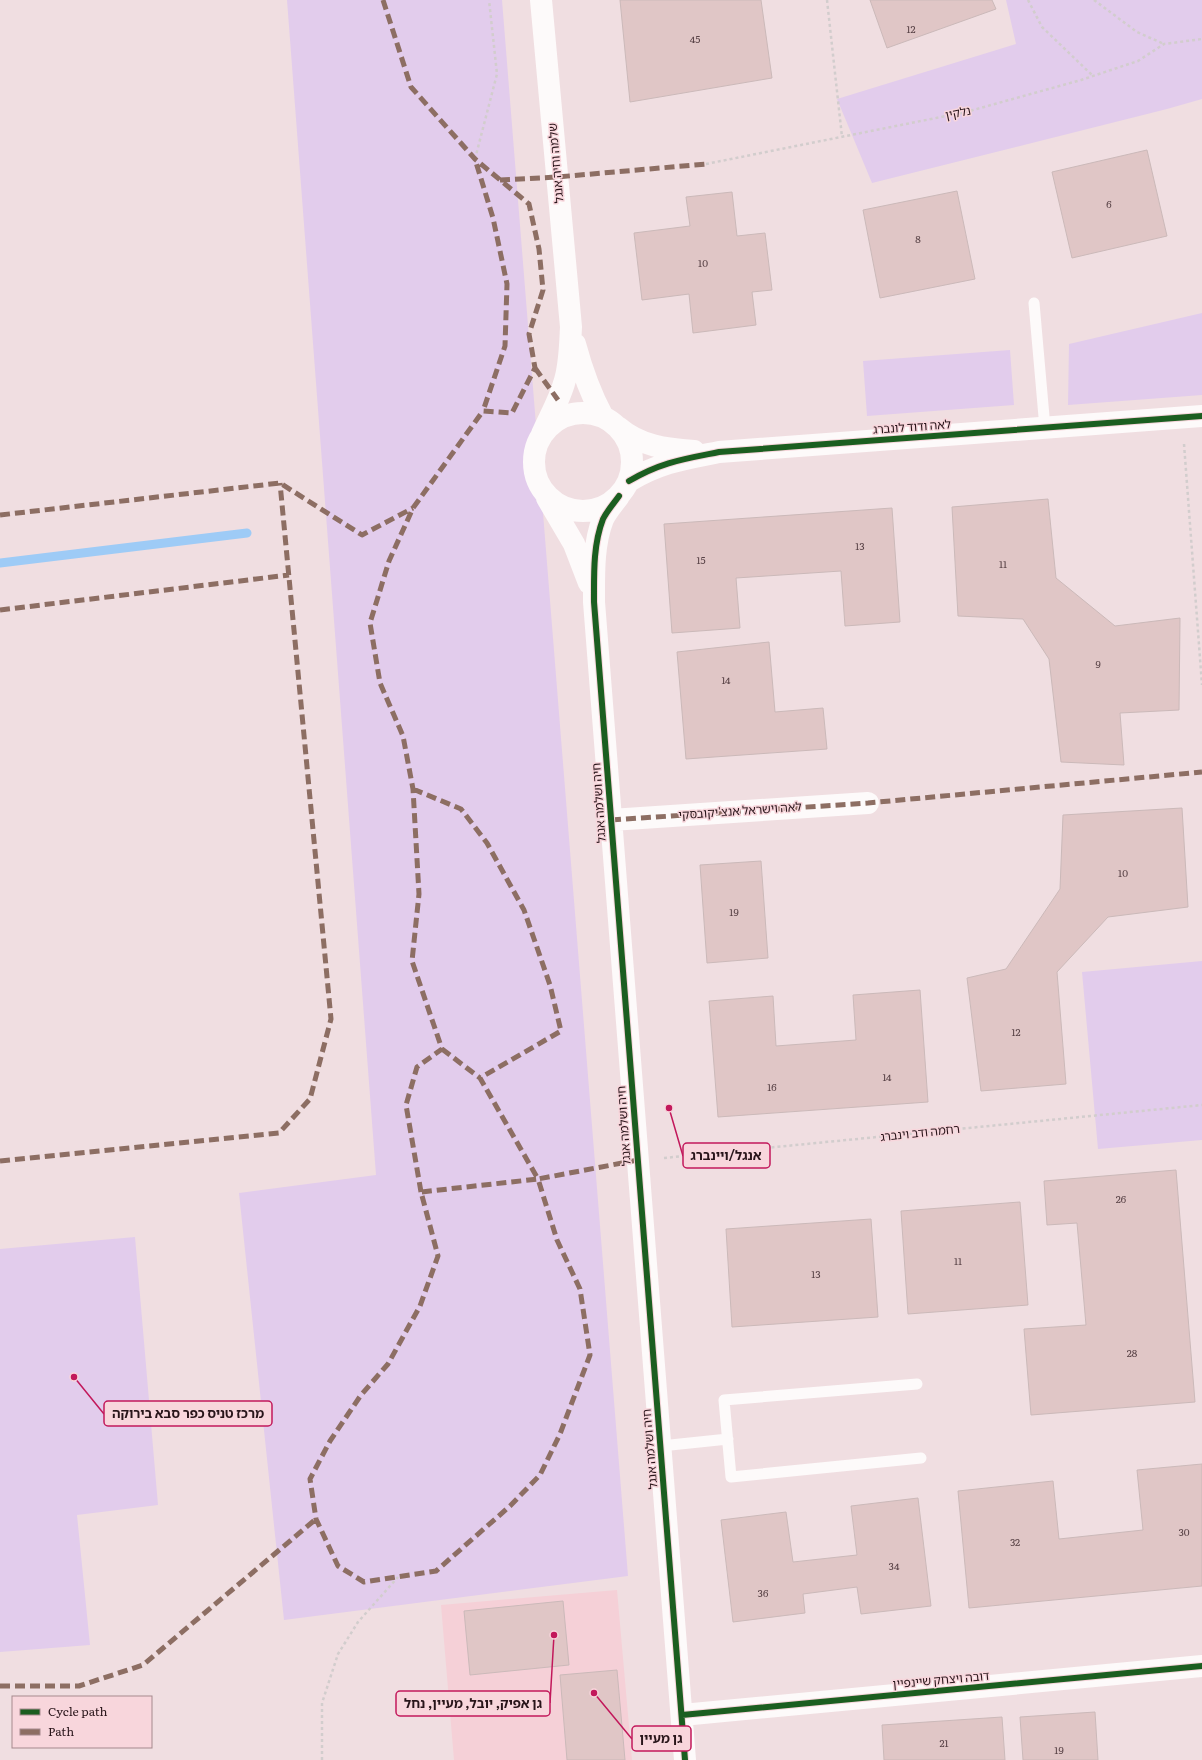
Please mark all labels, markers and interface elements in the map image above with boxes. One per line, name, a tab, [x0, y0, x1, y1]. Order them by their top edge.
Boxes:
house number: 12	[906, 21, 916, 36]
house number: 45	[690, 31, 700, 46]
street label: נלקין	[943, 101, 972, 124]
street label: שלמה וחיה אנגל	[543, 122, 567, 204]
house number: 6	[1106, 196, 1112, 211]
house number: 8	[915, 231, 921, 246]
house number: 10	[698, 255, 708, 270]
street label: לאה ודוד לונברג	[872, 414, 952, 438]
house number: 13	[855, 538, 865, 553]
house number: 15	[696, 552, 706, 567]
house number: 11	[999, 556, 1007, 571]
house number: 9	[1095, 656, 1101, 671]
house number: 14	[721, 672, 731, 687]
street label: חיה ושלמה אנגל	[586, 762, 610, 844]
street label: לאה וישראל אנצ'יקובסקי	[678, 797, 802, 823]
house number: 10	[1118, 865, 1128, 880]
house number: 19	[729, 904, 739, 919]
house number: 12	[1011, 1024, 1021, 1039]
house number: 14	[882, 1069, 892, 1084]
house number: 16	[767, 1079, 777, 1094]
street label: חיה ושלמה אנגל	[611, 1085, 635, 1167]
street label: רחמה ודב וינברג	[879, 1119, 961, 1145]
callout: אנגל/ויינברג	[683, 1143, 770, 1168]
text: אנגל/ויינברג	[690, 1145, 762, 1164]
house number: 26	[1116, 1191, 1127, 1206]
house number: 11	[954, 1253, 962, 1268]
house number: 13	[811, 1266, 821, 1281]
house number: 28	[1127, 1345, 1138, 1360]
callout: מרכז טניס כפר סבא בירוקה	[104, 1401, 272, 1426]
text: מרכז טניס כפר סבא בירוקה	[112, 1403, 264, 1422]
street label: חיה ושלמה אנגל	[637, 1408, 661, 1490]
house number: 30	[1178, 1524, 1190, 1539]
house number: 32	[1010, 1534, 1020, 1549]
house number: 34	[889, 1558, 900, 1573]
house number: 36	[758, 1585, 769, 1600]
street label: דובה ויצחק שיינפיין	[892, 1666, 991, 1692]
callout: גן אפיק, יובל, מעיין, נחל	[396, 1691, 550, 1716]
text: גן אפיק, יובל, מעיין, נחל	[404, 1693, 543, 1712]
legend	[12, 1696, 152, 1748]
text: Cycle path	[48, 1702, 108, 1720]
text: Path	[48, 1722, 74, 1740]
callout: גן מעיין	[632, 1726, 691, 1751]
text: גן מעיין	[639, 1728, 683, 1747]
house number: 21	[939, 1735, 949, 1750]
house number: 19	[1054, 1742, 1064, 1757]

